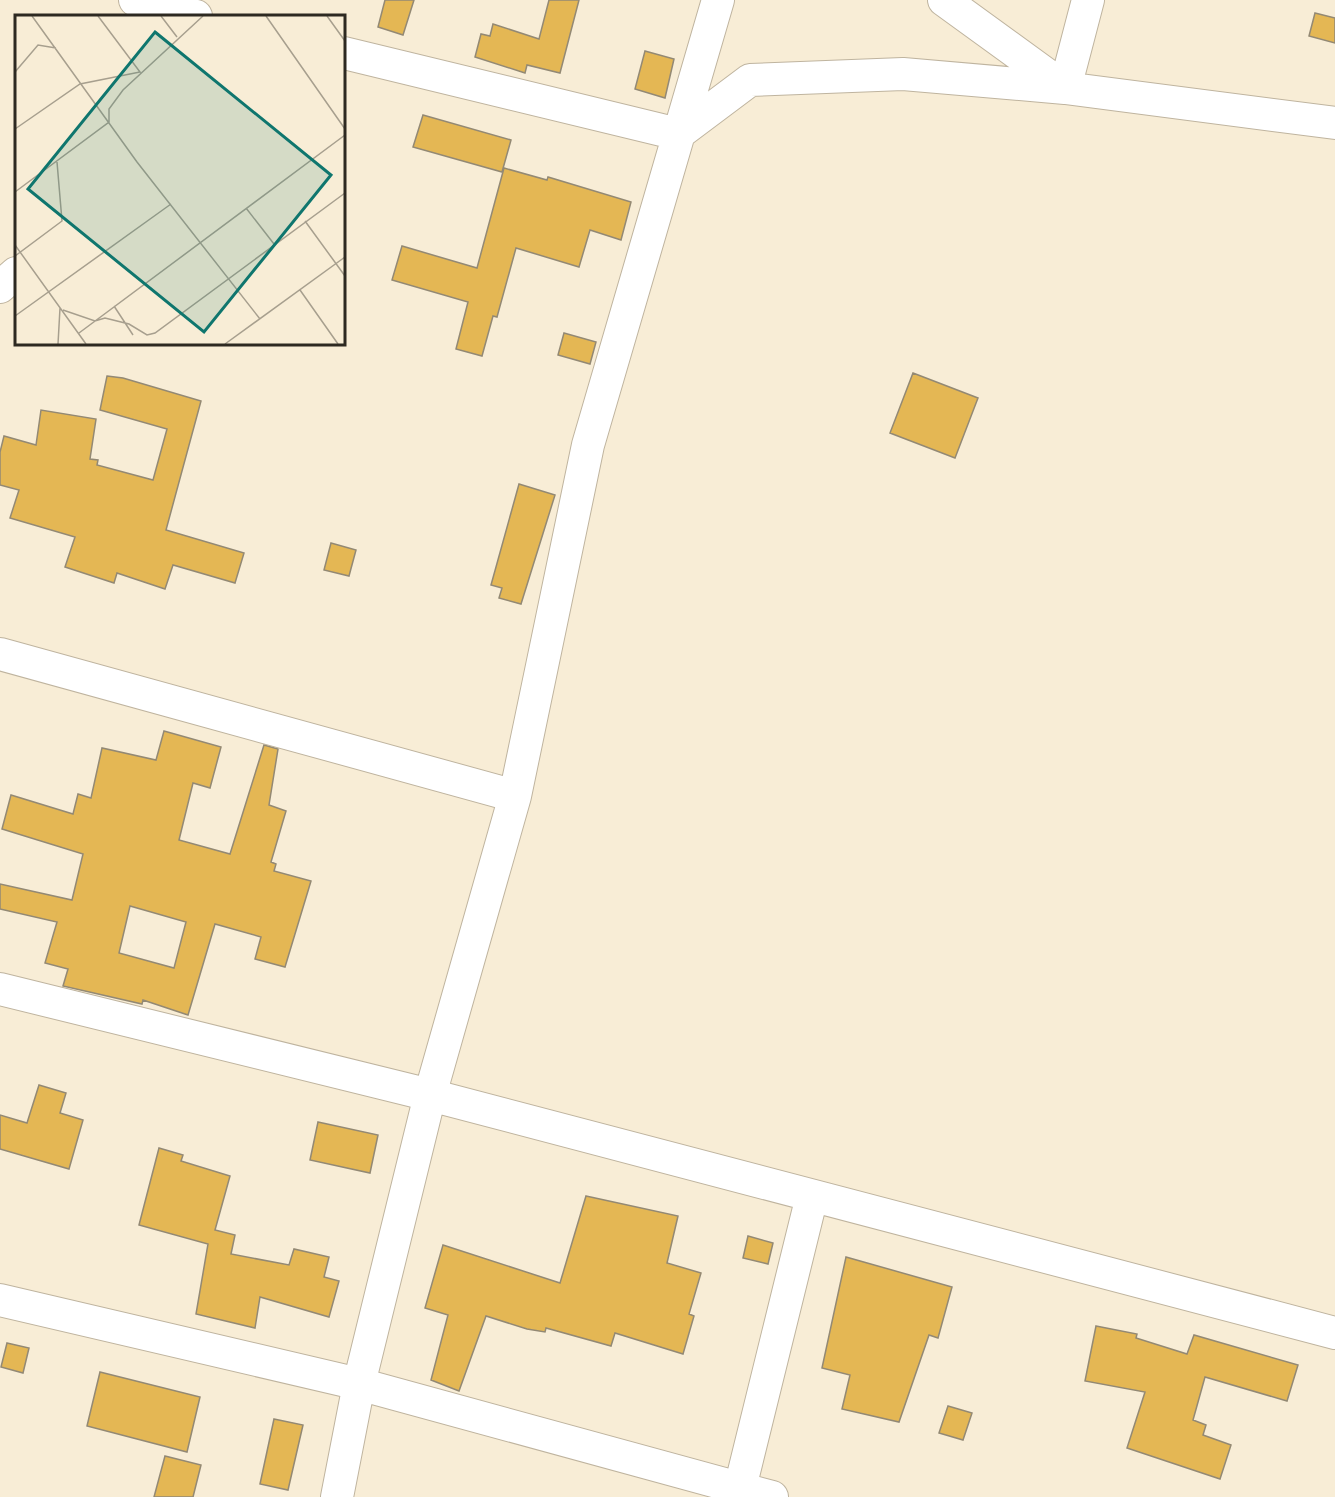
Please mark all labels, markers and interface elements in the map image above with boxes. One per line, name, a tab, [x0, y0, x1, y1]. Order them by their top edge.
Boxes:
inset map	[15, 15, 345, 345]

